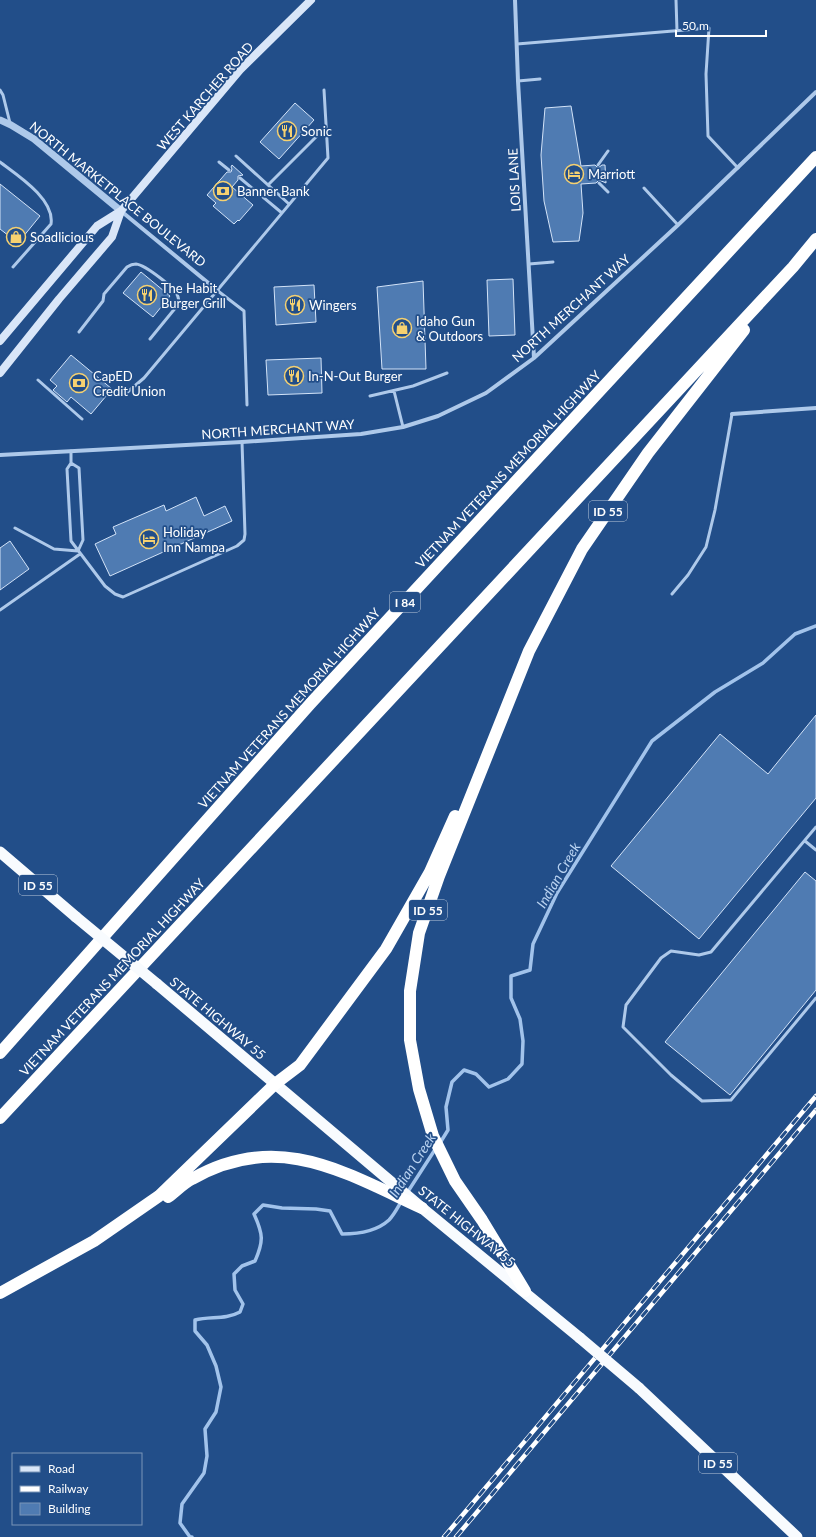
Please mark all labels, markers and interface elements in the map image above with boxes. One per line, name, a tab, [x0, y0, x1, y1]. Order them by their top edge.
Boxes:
scale bar	[676, 12, 766, 38]
text: 50 m	[682, 18, 709, 33]
street label: WEST KARCHER ROAD	[153, 38, 257, 154]
street label: NORTH MARKETPLACE BOULEVARD	[27, 118, 209, 270]
restaurant icon: Sonic	[276, 120, 298, 142]
place label: Sonic	[301, 123, 332, 139]
street label: LOIS LANE	[504, 148, 524, 212]
hotel icon: Marriott	[563, 163, 585, 185]
place label: Marriott	[588, 166, 635, 182]
bank icon: Banner Bank	[212, 180, 234, 202]
place label: Banner Bank	[237, 183, 310, 199]
shop icon: Soadlicious	[5, 226, 27, 248]
place label: Soadlicious	[30, 229, 94, 245]
street label: NORTH MERCHANT WAY	[509, 250, 634, 365]
place label: The Habit Burger Grill	[161, 280, 226, 311]
restaurant icon: The Habit Burger Grill	[136, 284, 158, 306]
restaurant icon: Wingers	[284, 294, 306, 316]
place label: Wingers	[309, 297, 357, 313]
place label: Idaho Gun & Outdoors	[416, 313, 484, 344]
shop icon: Idaho Gun & Outdoors	[391, 317, 413, 339]
restaurant icon: In-N-Out Burger	[283, 365, 305, 387]
street label: VIETNAM VETERANS MEMORIAL HIGHWAY	[412, 366, 605, 571]
place label: CapED Credit Union	[93, 368, 166, 399]
place label: In-N-Out Burger	[308, 368, 403, 384]
bank icon: CapED Credit Union	[68, 372, 90, 394]
street label: NORTH MERCHANT WAY	[201, 416, 356, 442]
road number: ID 55	[589, 501, 627, 521]
place label: Holiday Inn Nampa	[163, 524, 225, 555]
hotel icon: Holiday Inn Nampa	[138, 528, 160, 550]
road number: I 84	[390, 592, 420, 612]
street label: VIETNAM VETERANS MEMORIAL HIGHWAY	[195, 604, 384, 812]
water label: Indian Creek	[532, 839, 584, 911]
street label: VIETNAM VETERANS MEMORIAL HIGHWAY	[16, 874, 209, 1079]
road number: ID 55	[19, 875, 57, 895]
road number: ID 55	[409, 900, 447, 920]
street label: STATE HIGHWAY 55	[167, 973, 269, 1063]
water label: Indian Creek	[385, 1130, 439, 1200]
street label: STATE HIGHWAY 55	[415, 1182, 519, 1270]
legend	[12, 1453, 142, 1525]
road number: ID 55	[699, 1453, 737, 1473]
text: Road	[48, 1461, 75, 1476]
text: Railway	[48, 1481, 89, 1496]
text: Building	[48, 1501, 91, 1516]

